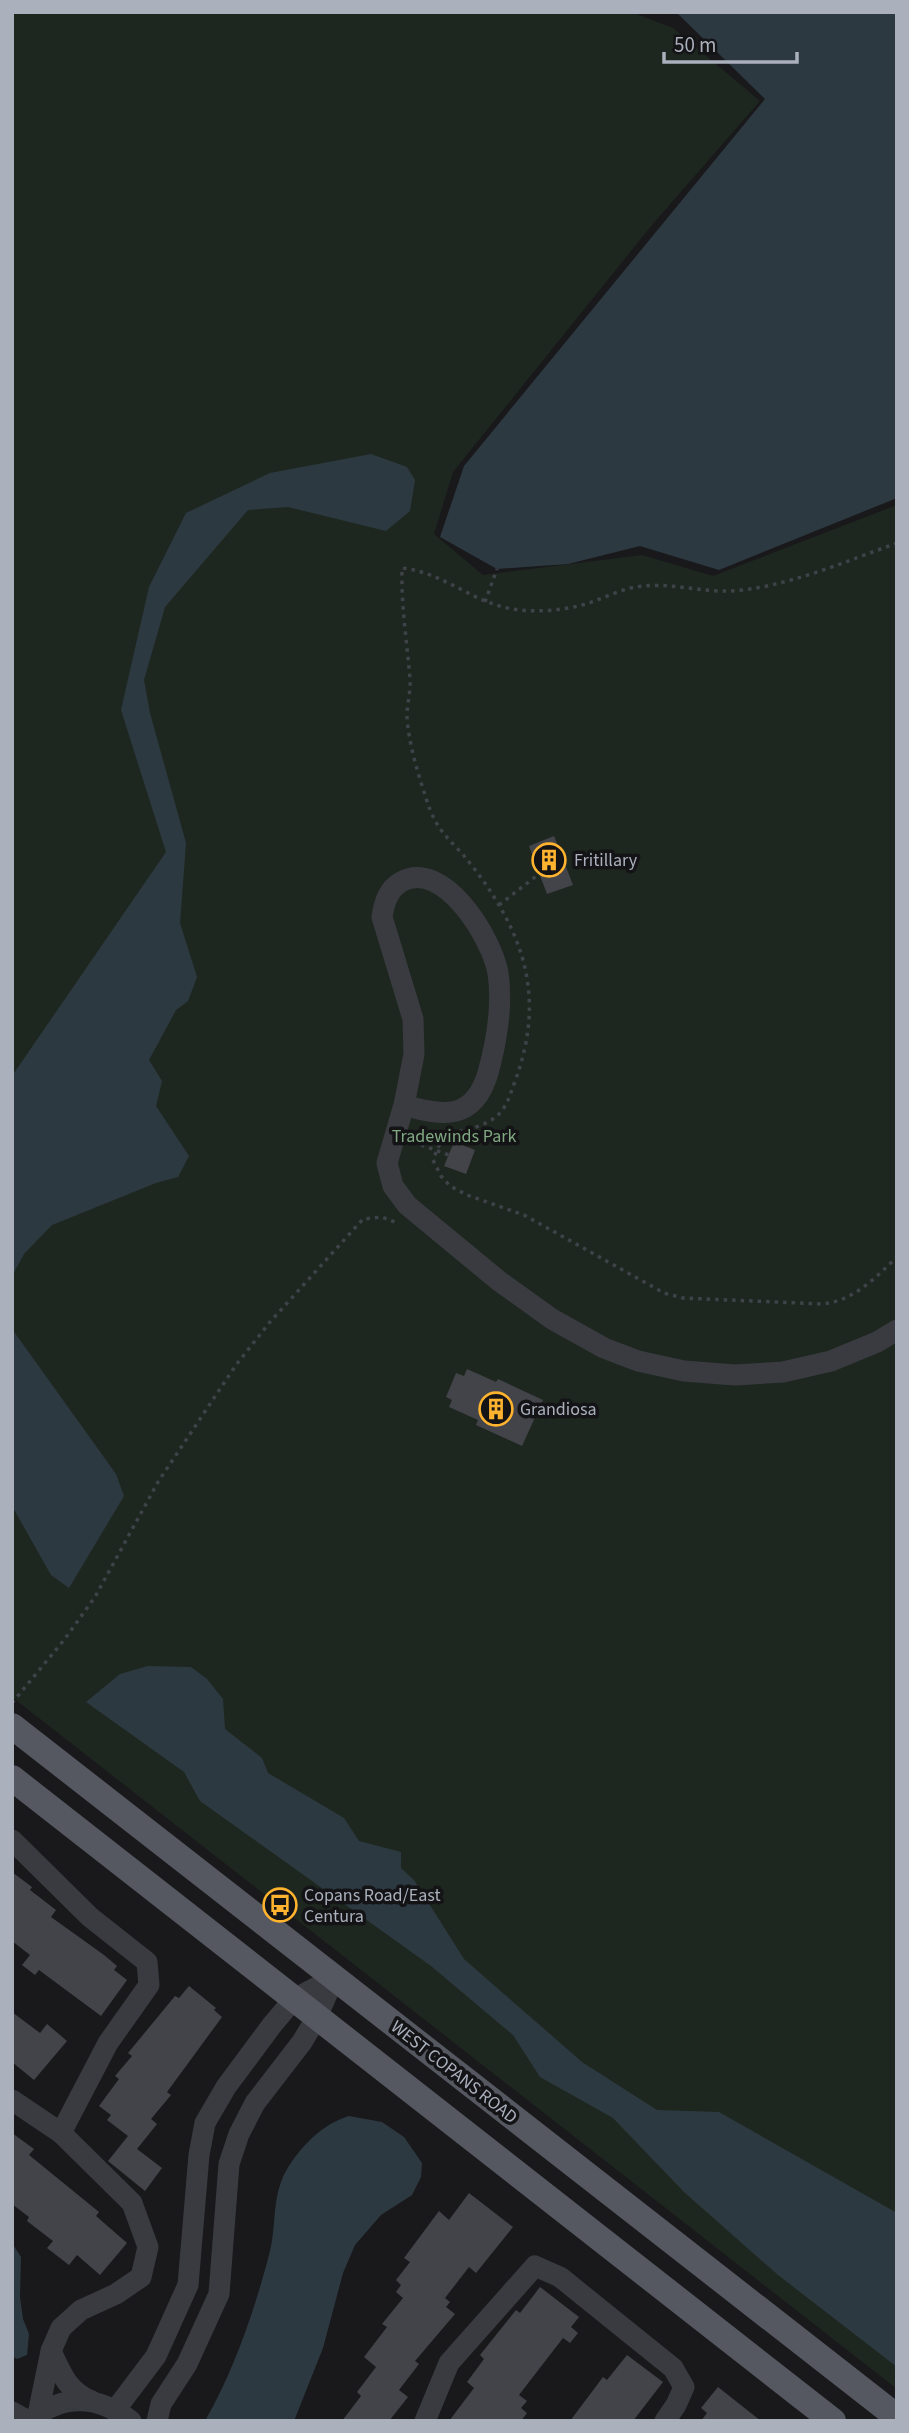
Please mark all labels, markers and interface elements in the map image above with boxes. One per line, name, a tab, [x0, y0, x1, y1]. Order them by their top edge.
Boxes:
scale bar	[664, 21, 797, 65]
text: 50 m	[674, 30, 716, 60]
building icon: Fritillary	[530, 841, 568, 879]
place label: Fritillary	[574, 848, 638, 873]
park label: Tradewinds Park	[392, 1124, 516, 1149]
building icon: Grandiosa	[477, 1390, 515, 1428]
place label: Grandiosa	[520, 1397, 597, 1422]
place label: Copans Road/East Centura	[304, 1883, 441, 1929]
bus stop icon: Copans Road/East Centura	[261, 1886, 299, 1924]
street label: WEST COPANS ROAD	[385, 2015, 523, 2129]

